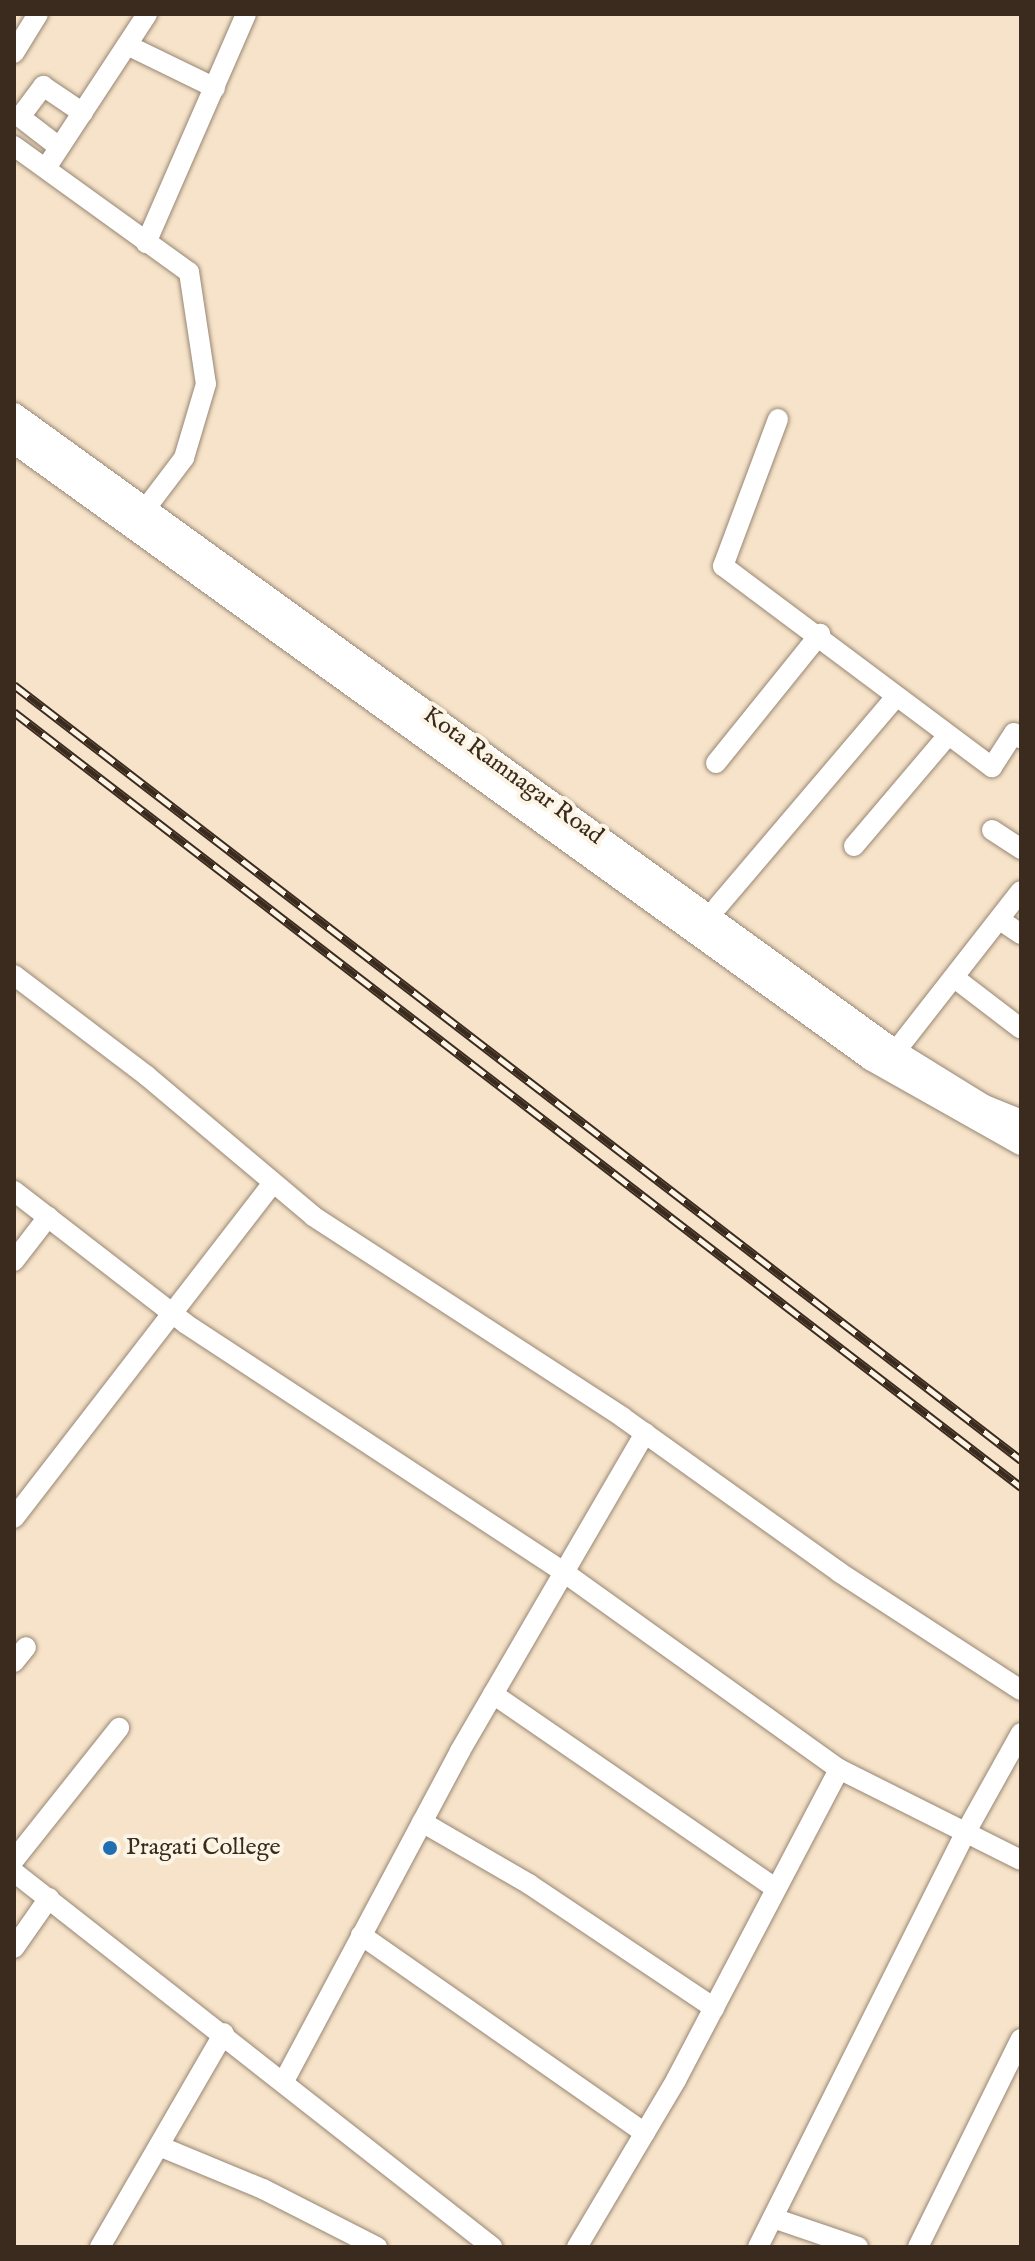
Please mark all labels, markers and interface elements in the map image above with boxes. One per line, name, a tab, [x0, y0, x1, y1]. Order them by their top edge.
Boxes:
street label: Kota Ramnagar Road	[417, 701, 609, 851]
place label: Pragati College	[126, 1834, 280, 1862]
marker: Pragati College	[101, 1839, 119, 1857]

